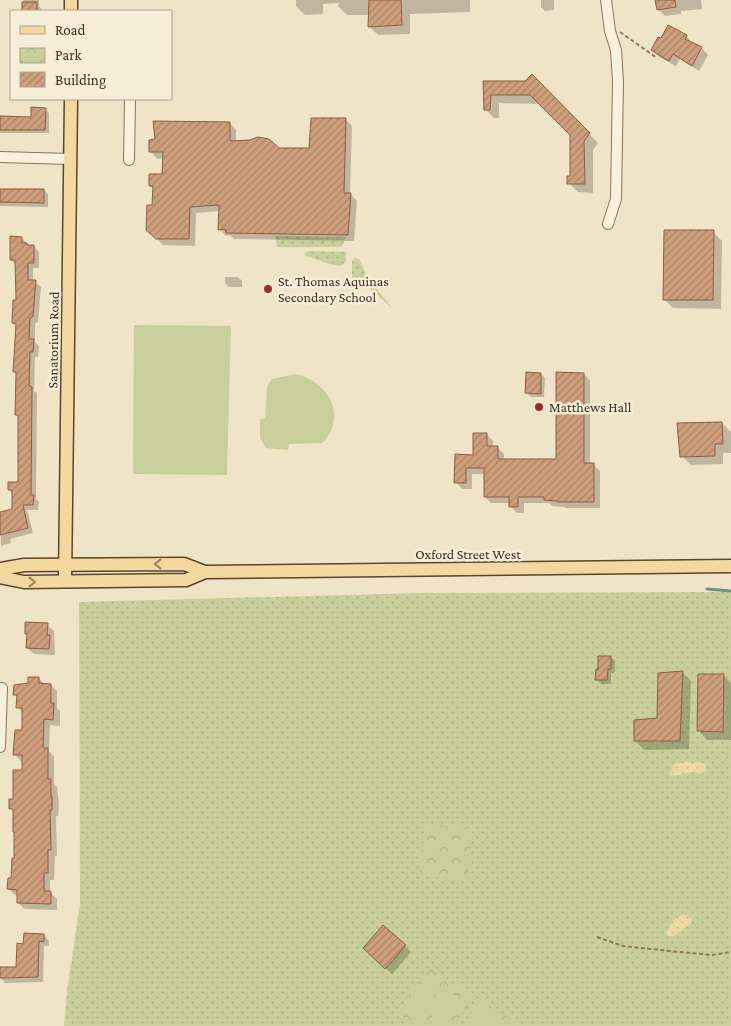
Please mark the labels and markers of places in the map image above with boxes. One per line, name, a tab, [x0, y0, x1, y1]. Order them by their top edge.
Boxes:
place label: St. Thomas Aquinas Secondary School	[278, 273, 389, 305]
marker: St. Thomas Aquinas Secondary School	[262, 283, 274, 295]
place label: Matthews Hall	[549, 399, 632, 415]
marker: Matthews Hall	[533, 401, 545, 413]

